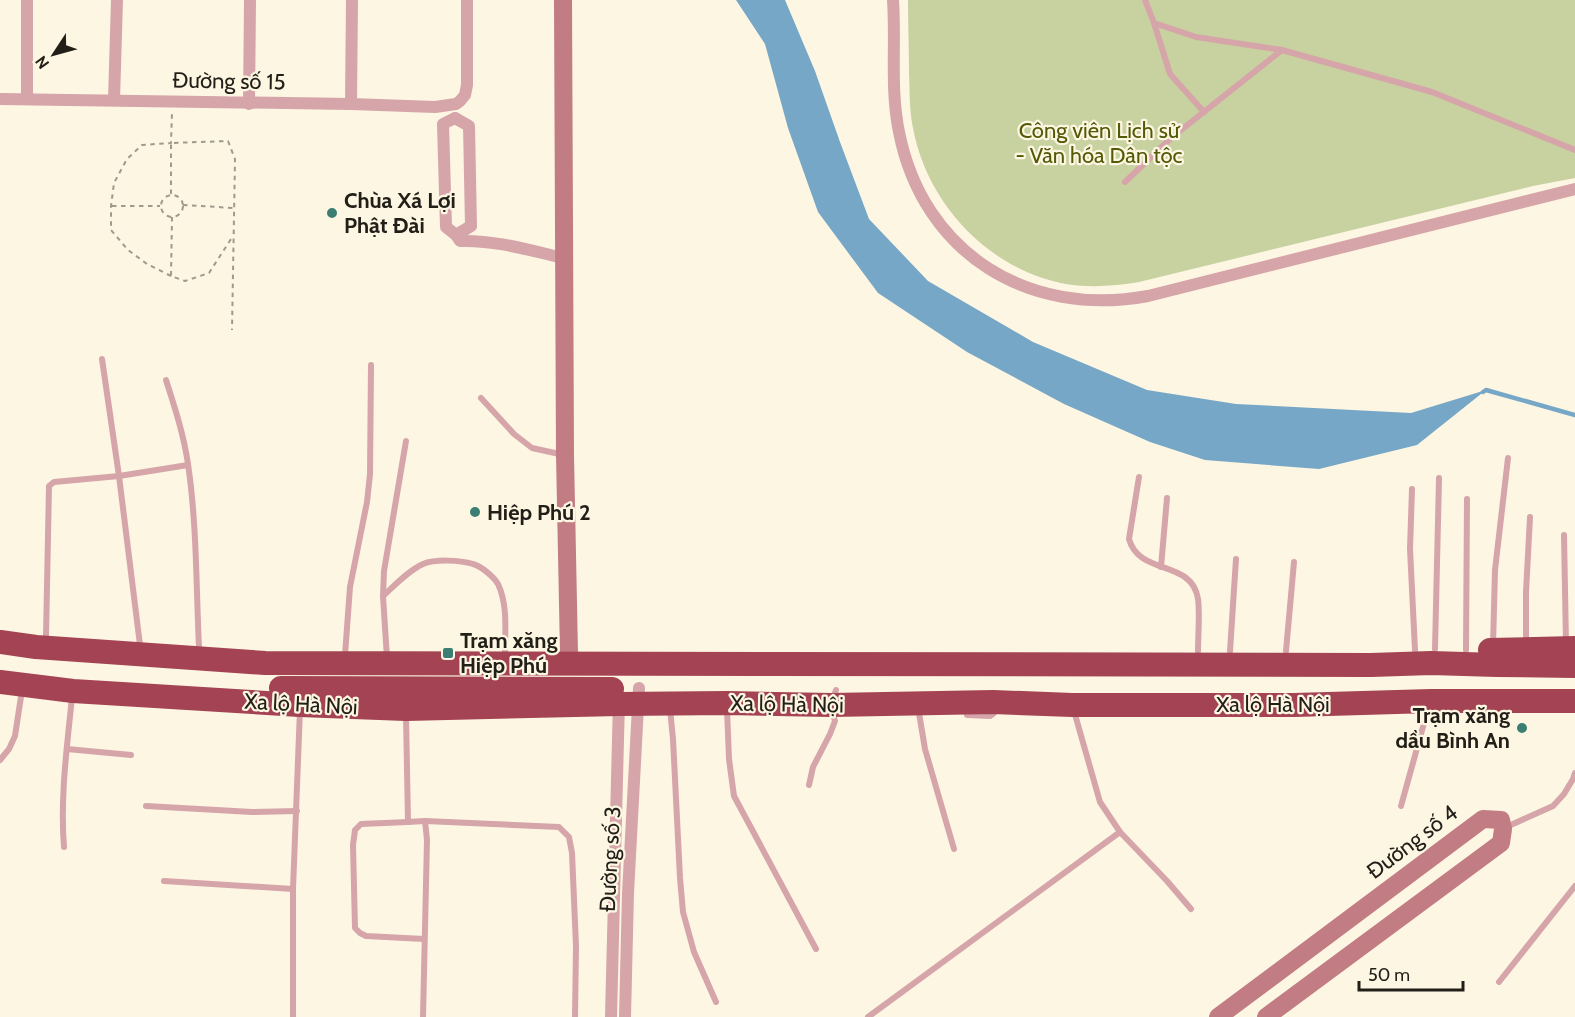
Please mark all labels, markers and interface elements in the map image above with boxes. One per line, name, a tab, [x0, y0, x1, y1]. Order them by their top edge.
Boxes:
north arrow	[24, 24, 84, 84]
text: N	[31, 52, 53, 73]
street label: Đường số 15	[172, 67, 286, 95]
park label: Công viên Lịch sử - Văn hóa Dân tộc	[1015, 117, 1183, 169]
place label: Chùa Xá Lợi Phật Đài	[344, 187, 456, 239]
marker: Chùa Xá Lợi Phật Đài	[325, 206, 339, 220]
place label: Hiệp Phú 2	[487, 499, 591, 526]
marker: Hiệp Phú 2	[468, 505, 482, 519]
place label: Trạm xăng Hiệp Phú	[460, 627, 557, 679]
marker: Trạm xăng Hiệp Phú	[441, 646, 455, 660]
street label: Xa lộ Hà Nội	[244, 688, 358, 720]
street label: Xa lộ Hà Nội	[730, 690, 844, 718]
street label: Xa lộ Hà Nội	[1216, 691, 1330, 718]
place label: Trạm xăng dầu Bình An	[1395, 702, 1510, 754]
marker: Trạm xăng dầu Bình An	[1515, 721, 1529, 735]
street label: Đường số 4	[1361, 799, 1463, 885]
street label: Đường số 3	[594, 805, 626, 913]
scale bar	[1359, 954, 1462, 992]
text: 50 m	[1368, 964, 1410, 986]

